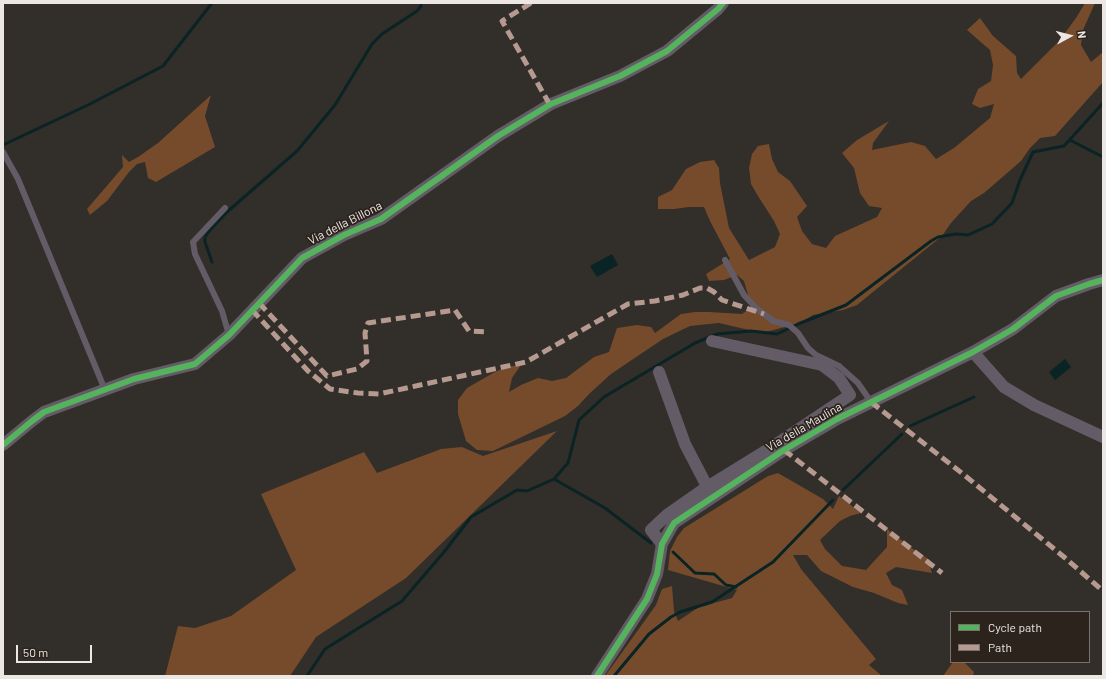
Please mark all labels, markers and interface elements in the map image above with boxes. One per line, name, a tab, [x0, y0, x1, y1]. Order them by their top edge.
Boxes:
north arrow	[1050, 16, 1090, 56]
text: N	[1076, 30, 1089, 39]
street label: Via della Billona	[306, 198, 384, 248]
street label: Via della Maulina	[763, 399, 845, 455]
legend	[950, 611, 1090, 663]
text: Cycle path	[988, 620, 1042, 634]
scale bar	[18, 637, 94, 663]
text: Path	[988, 640, 1012, 654]
text: 50 m	[23, 645, 48, 659]

